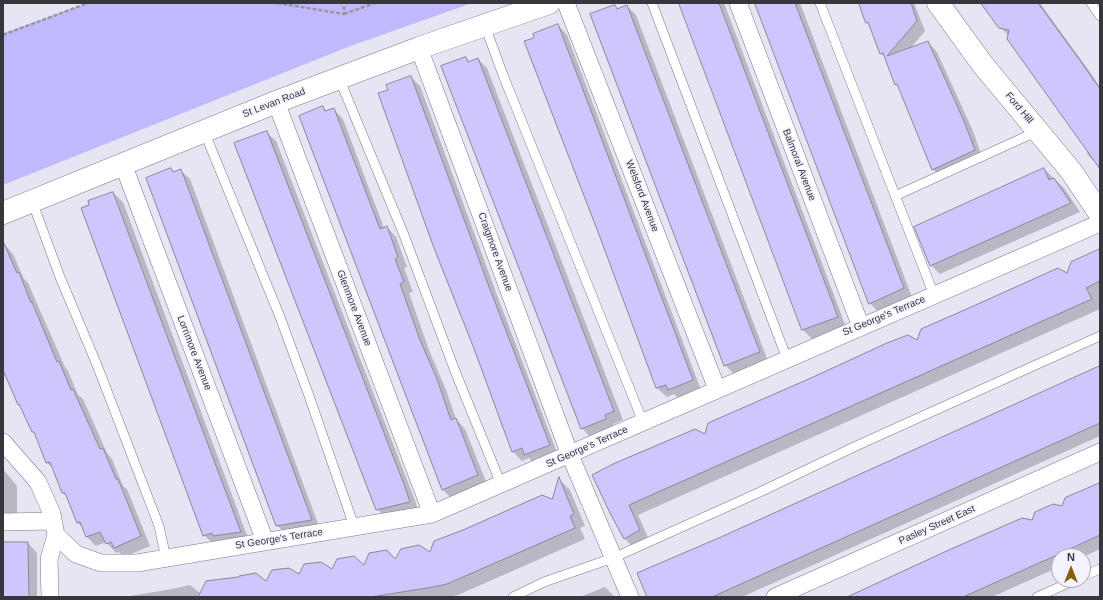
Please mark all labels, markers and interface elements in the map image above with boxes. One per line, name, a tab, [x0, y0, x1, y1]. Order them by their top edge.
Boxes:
street label: St Levan Road	[241, 86, 307, 120]
street label: Ford Hill	[1002, 90, 1036, 126]
street label: Balmoral Avenue	[780, 127, 818, 203]
street label: Welsford Avenue	[623, 158, 661, 234]
street label: Craigmore Avenue	[475, 211, 515, 293]
street label: Glenmore Avenue	[334, 268, 374, 348]
street label: St George's Terrace	[841, 293, 927, 339]
street label: Lorrimore Avenue	[174, 314, 214, 392]
street label: St George's Terrace	[544, 423, 630, 471]
street label: Pasley Street East	[897, 503, 977, 547]
street label: St George's Terrace	[234, 526, 324, 552]
north arrow	[1051, 548, 1091, 588]
text: N	[1067, 551, 1075, 563]

